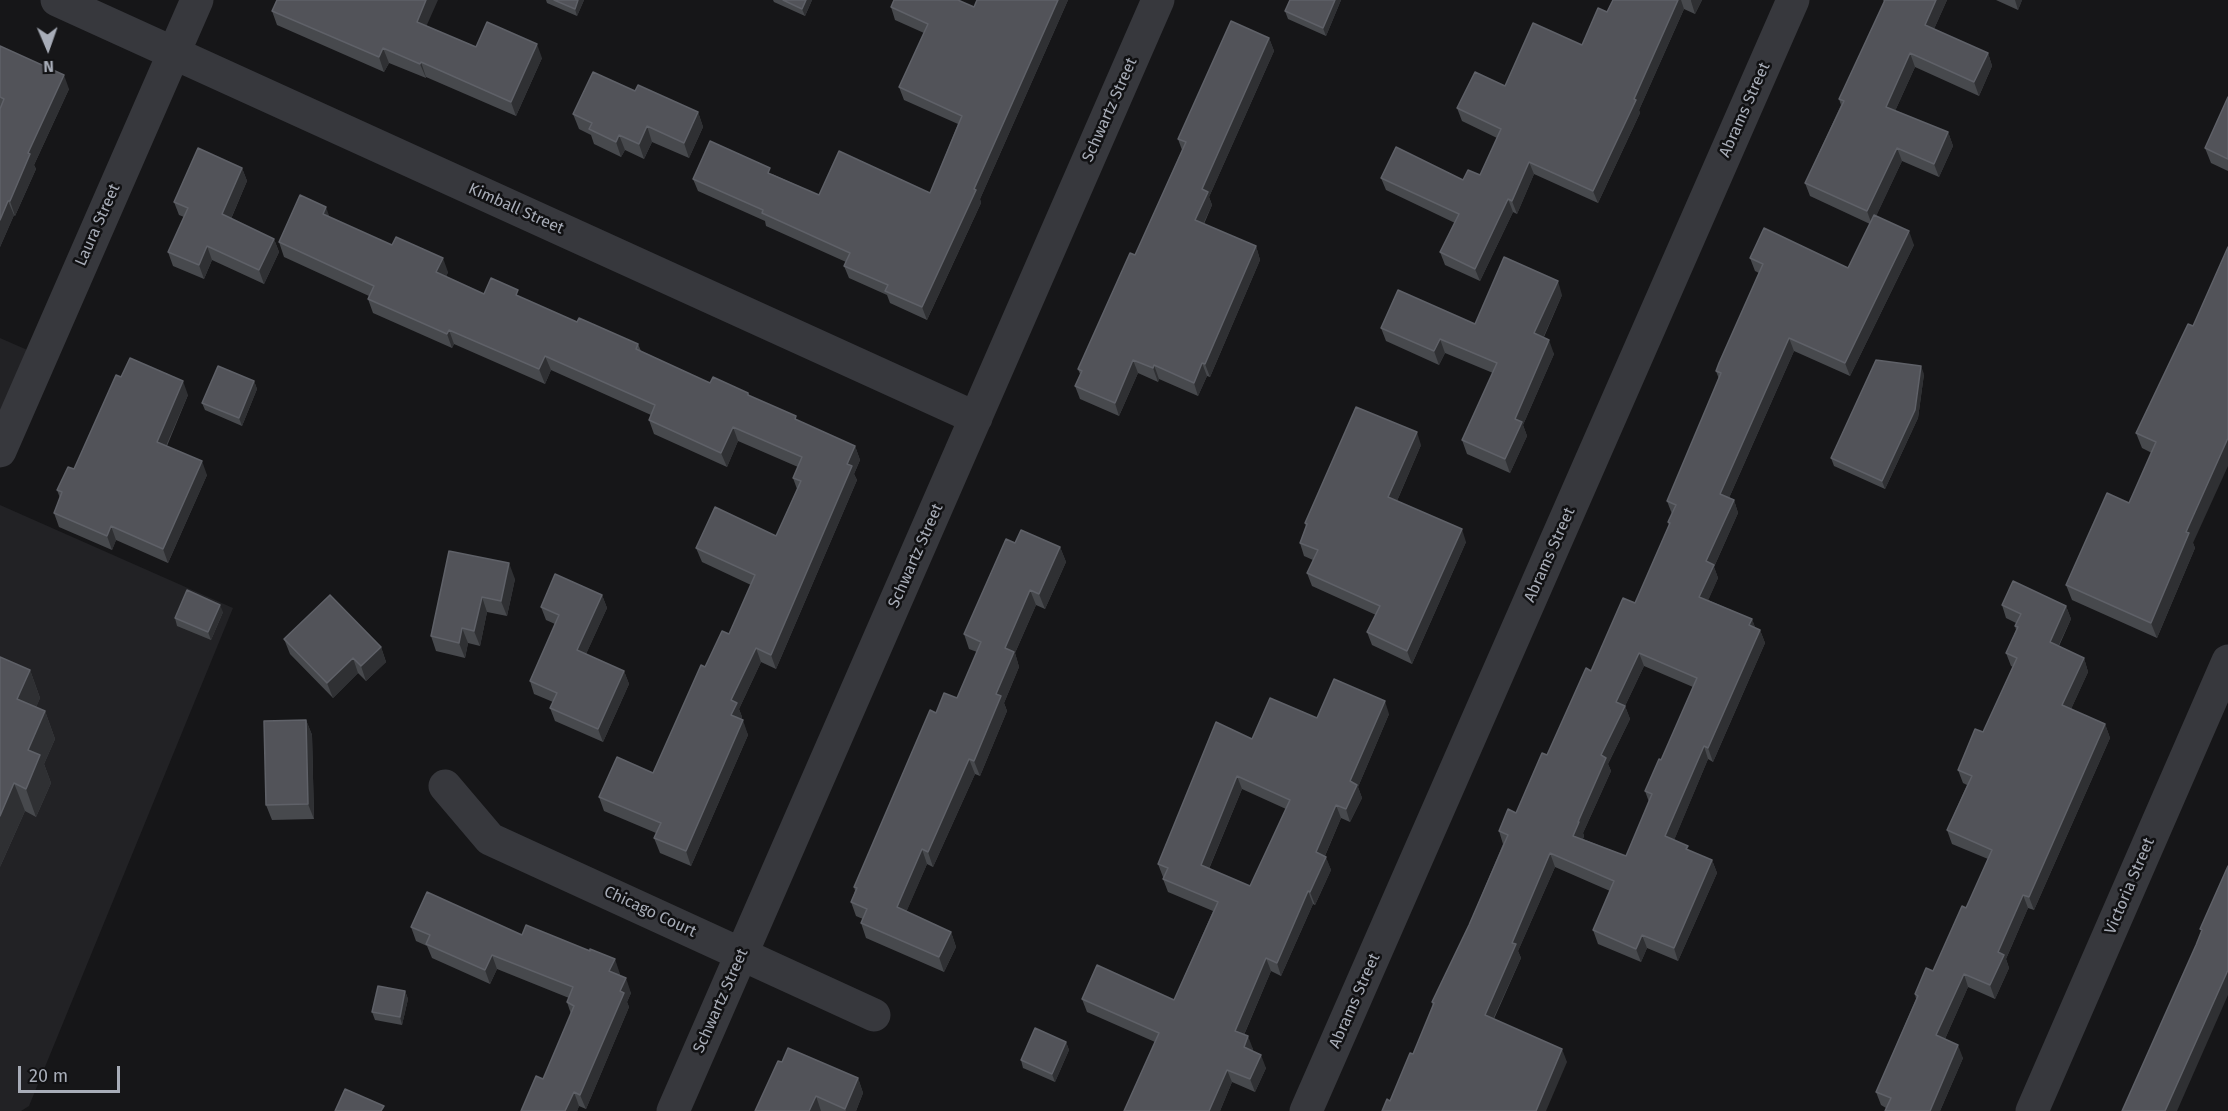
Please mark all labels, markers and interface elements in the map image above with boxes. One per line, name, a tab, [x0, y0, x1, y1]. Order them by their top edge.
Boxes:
north arrow	[18, 18, 78, 78]
street label: Schwartz Street	[1078, 55, 1142, 165]
text: N	[43, 57, 54, 76]
street label: Abrams Street	[1716, 60, 1774, 160]
street label: Kimball Street	[465, 179, 567, 239]
street label: Laura Street	[71, 181, 125, 269]
street label: Schwartz Street	[884, 501, 948, 611]
street label: Abrams Street	[1521, 505, 1579, 605]
street label: Victoria Street	[2101, 835, 2159, 937]
street label: Chicago Court	[601, 882, 699, 942]
street label: Schwartz Street	[689, 946, 753, 1056]
street label: Abrams Street	[1326, 951, 1384, 1051]
scale bar	[21, 1054, 123, 1092]
text: 20 m	[29, 1065, 68, 1087]

